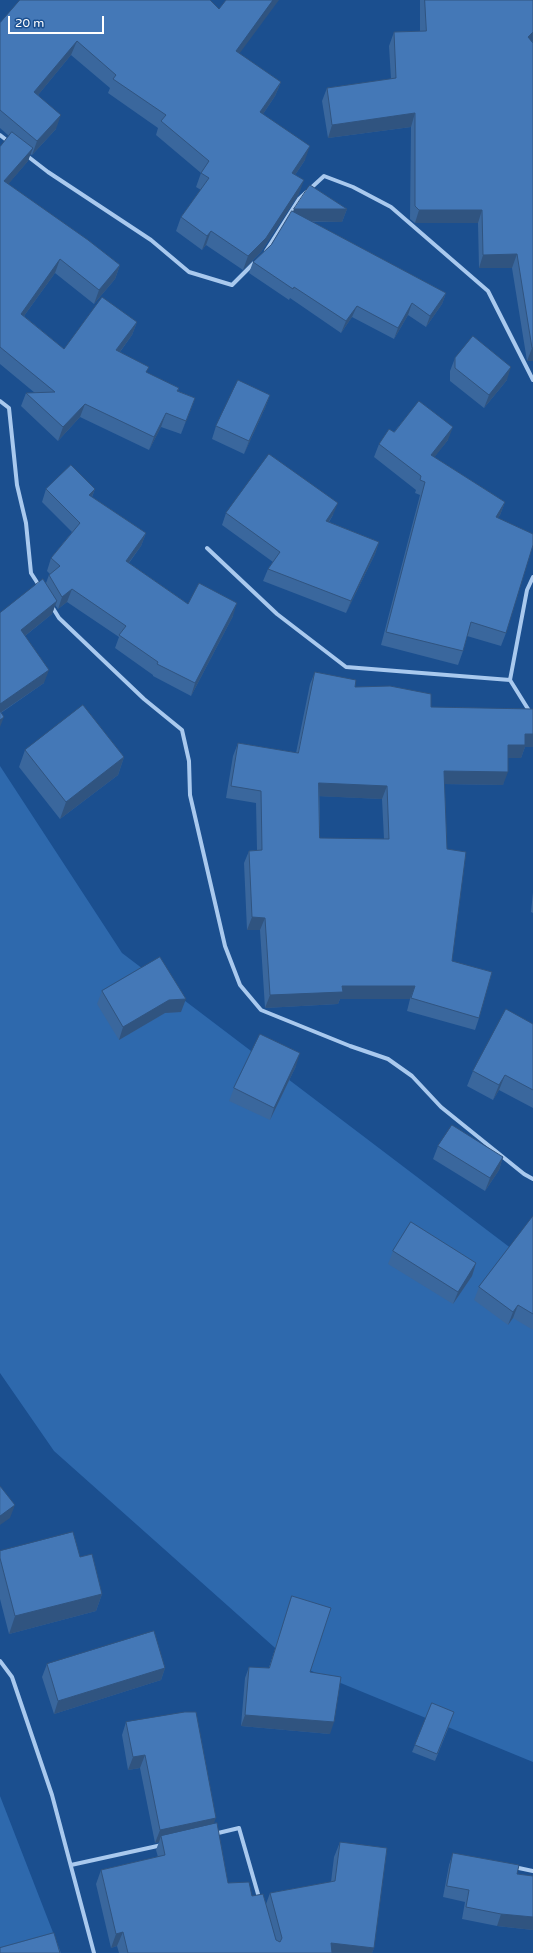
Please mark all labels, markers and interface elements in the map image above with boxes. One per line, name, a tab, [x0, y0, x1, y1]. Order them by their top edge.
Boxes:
scale bar	[10, 8, 106, 34]
text: 20 m	[15, 16, 44, 30]

